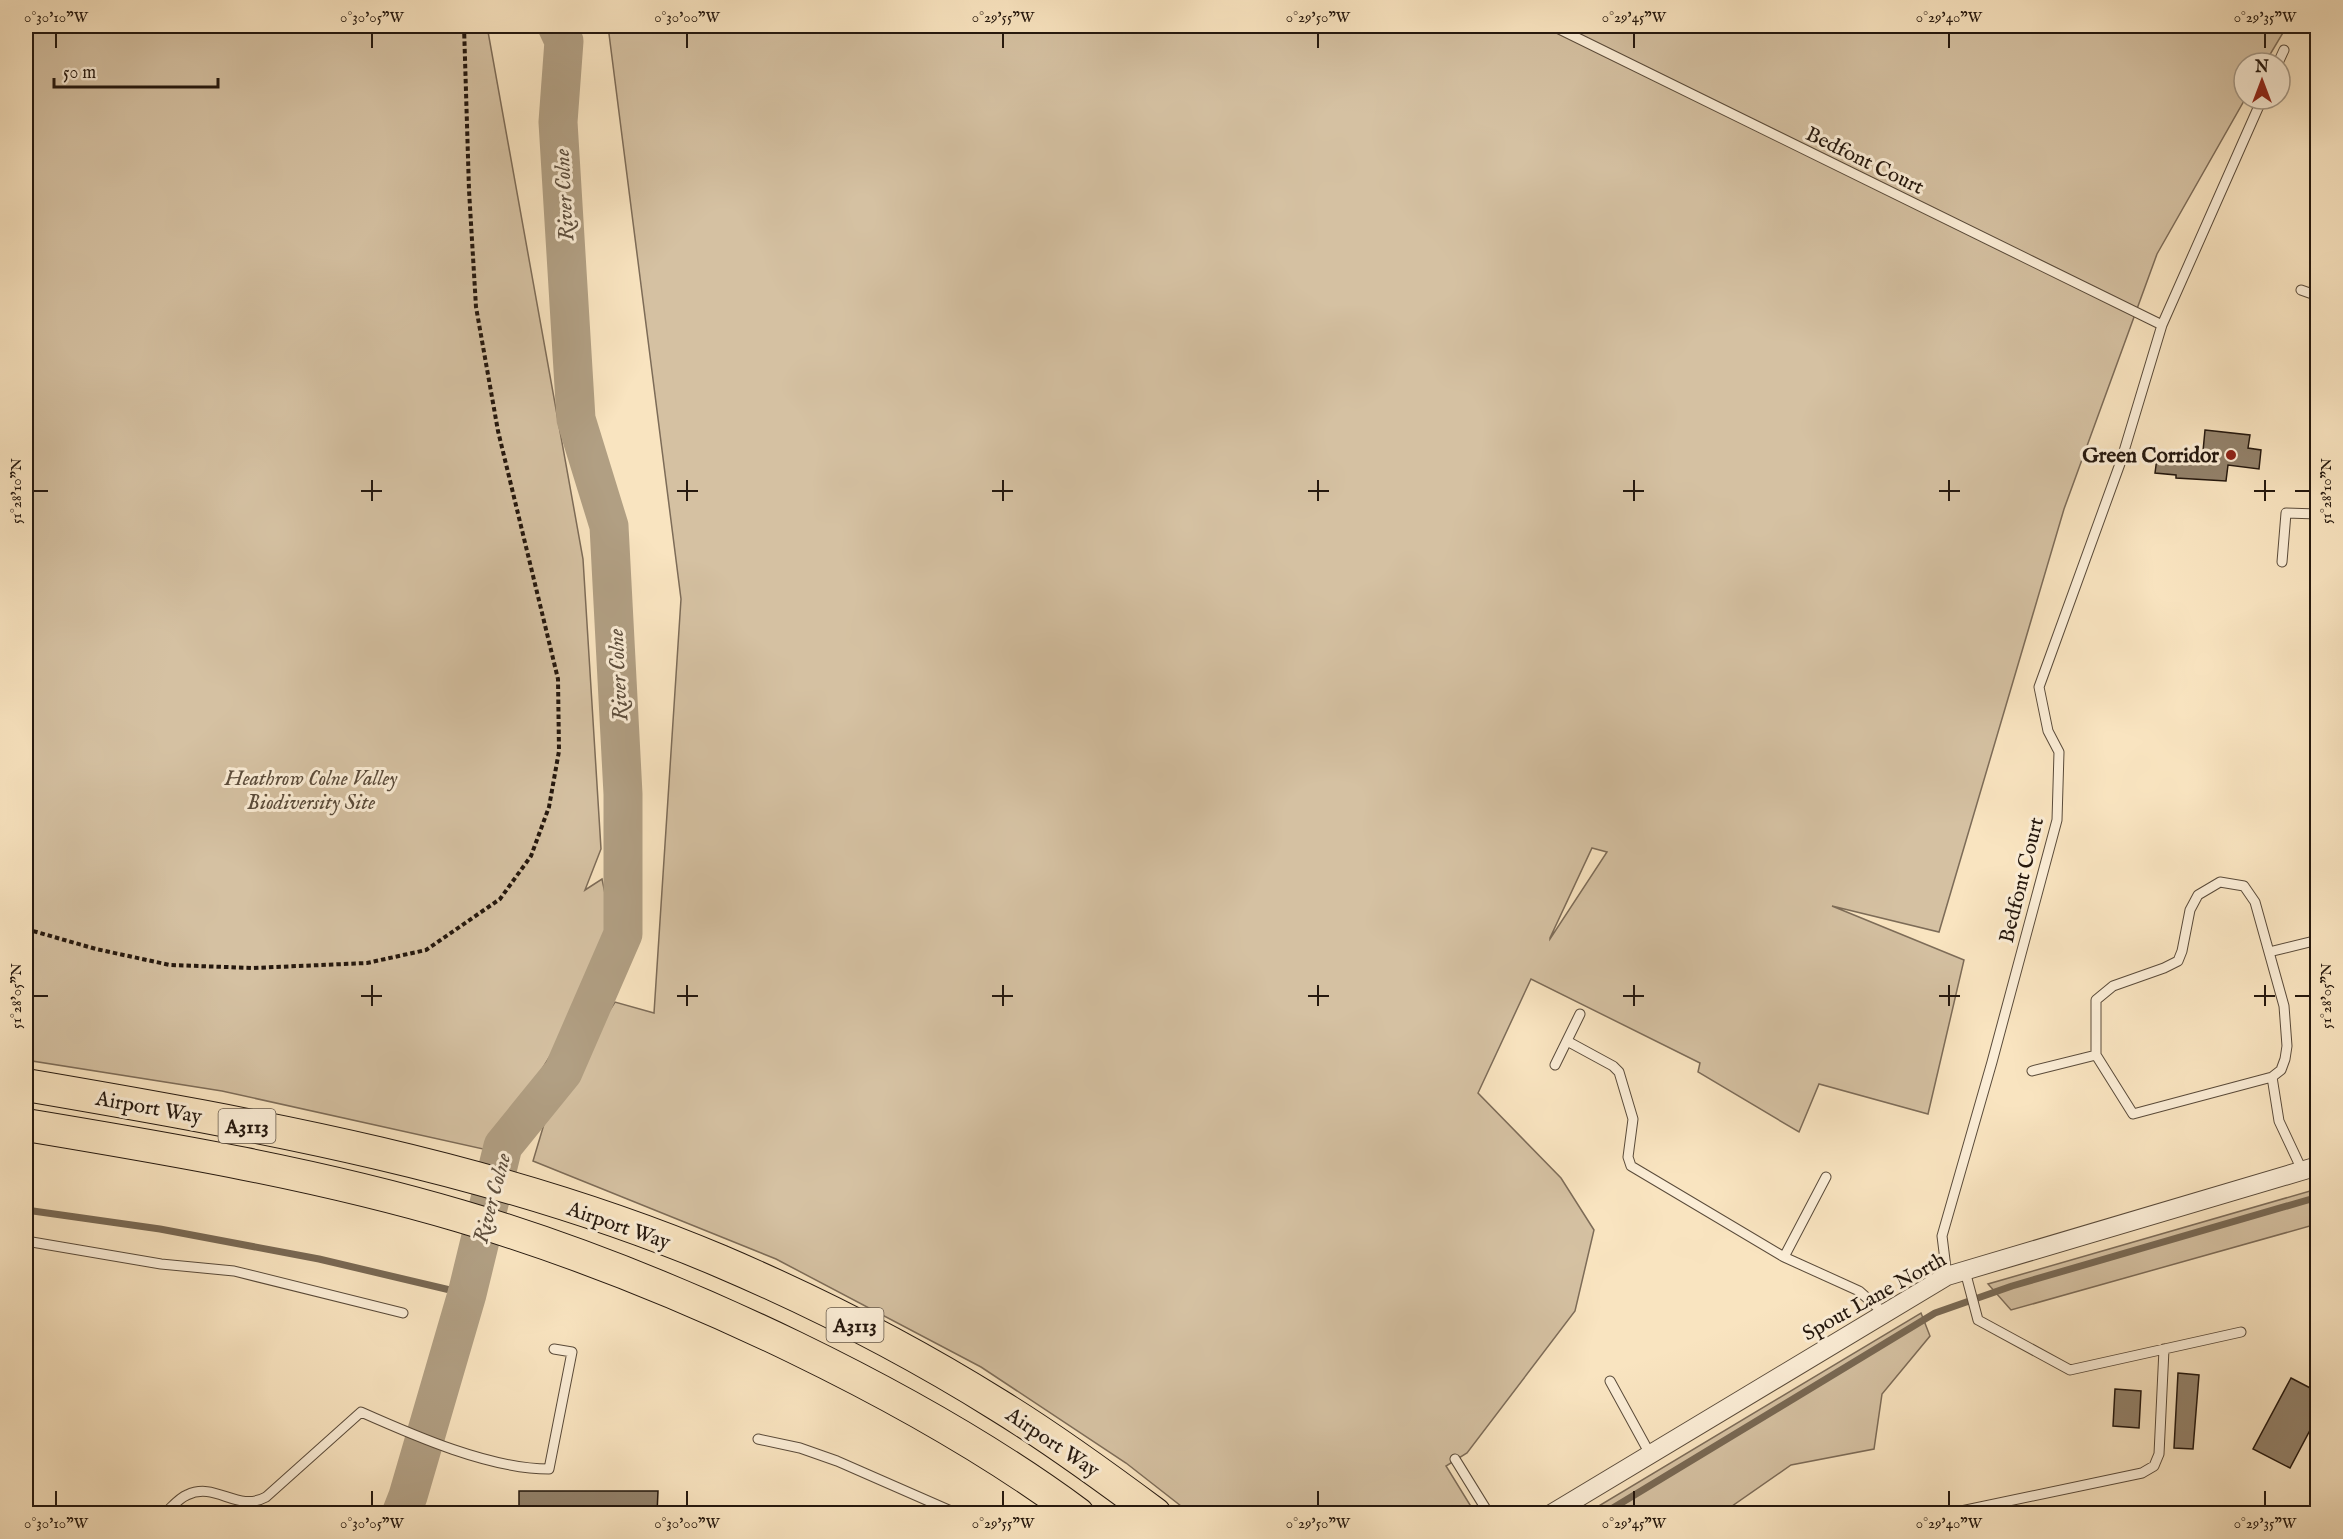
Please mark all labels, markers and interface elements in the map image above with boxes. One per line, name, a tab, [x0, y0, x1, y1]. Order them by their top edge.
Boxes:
text: 0°30'10"W	[24, 8, 89, 27]
text: 0°30'05"W	[340, 8, 405, 27]
text: 0°30'00"W	[654, 8, 721, 27]
text: 0°29'55"W	[972, 8, 1035, 27]
text: 0°29'50"W	[1286, 8, 1351, 27]
text: 0°29'45"W	[1602, 8, 1667, 27]
text: 0°29'40"W	[1916, 8, 1983, 27]
text: 0°29'35"W	[2234, 8, 2297, 27]
scale bar	[54, 51, 218, 89]
north arrow	[2232, 51, 2292, 111]
text: N	[2254, 58, 2269, 78]
text: 50 m	[63, 62, 96, 85]
street label: Bedfont Court	[1801, 121, 1928, 202]
water label: River Colne	[549, 147, 581, 242]
place label: Green Corridor	[2082, 443, 2219, 470]
marker: Green Corridor	[2224, 448, 2238, 462]
text: 51°28'10"N	[7, 458, 26, 524]
text: 51°28'10"N	[2317, 458, 2336, 524]
water label: River Colne	[603, 627, 635, 722]
park label: Heathrow Colne Valley Biodiversity Site	[224, 766, 397, 817]
street label: Bedfont Court	[1994, 815, 2051, 946]
text: 51°28'05"N	[7, 963, 26, 1029]
text: 51°28'05"N	[2317, 963, 2336, 1029]
street label: Airport Way	[92, 1086, 205, 1131]
road number: A3113	[218, 1109, 276, 1143]
water label: River Colne	[467, 1150, 519, 1247]
street label: Airport Way	[562, 1196, 674, 1257]
street label: Spout Lane North	[1798, 1247, 1951, 1348]
road number: A3113	[826, 1308, 884, 1342]
street label: Airport Way	[999, 1401, 1105, 1485]
text: 0°30'10"W	[24, 1514, 89, 1533]
text: 0°30'05"W	[340, 1514, 405, 1533]
text: 0°30'00"W	[654, 1514, 721, 1533]
text: 0°29'55"W	[972, 1514, 1035, 1533]
text: 0°29'50"W	[1286, 1514, 1351, 1533]
text: 0°29'45"W	[1602, 1514, 1667, 1533]
text: 0°29'40"W	[1916, 1514, 1983, 1533]
text: 0°29'35"W	[2234, 1514, 2297, 1533]

